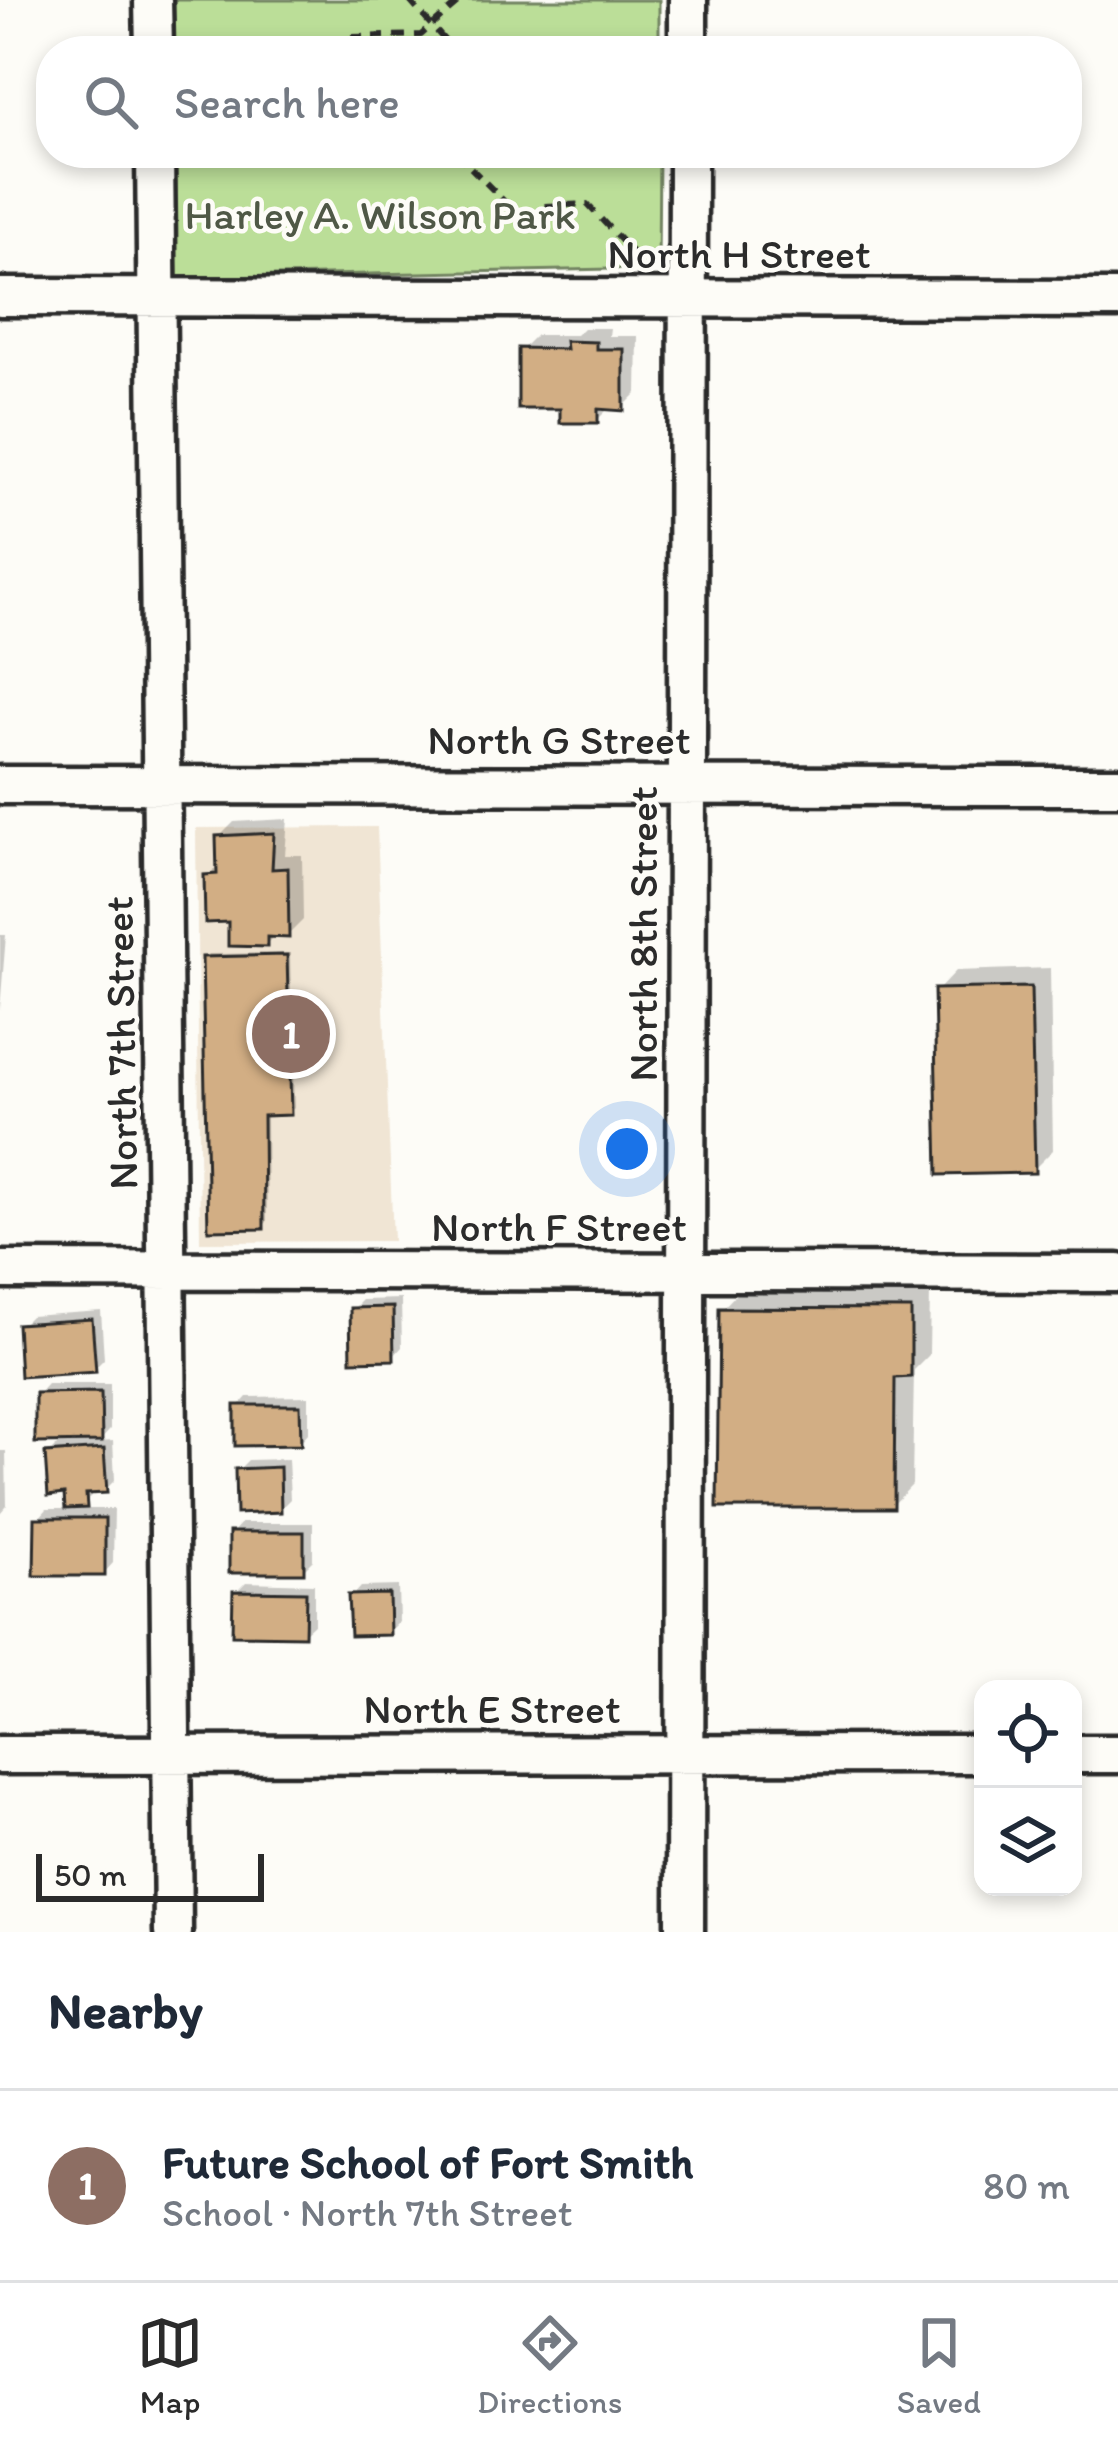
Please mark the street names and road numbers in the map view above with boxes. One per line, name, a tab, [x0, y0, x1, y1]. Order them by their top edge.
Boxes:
street label: North H Street	[607, 228, 871, 279]
street label: North G Street	[427, 714, 691, 765]
street label: North 8th Street	[617, 786, 668, 1082]
street label: North 7th Street	[92, 896, 149, 1190]
street label: North F Street	[431, 1201, 687, 1252]
street label: North E Street	[363, 1683, 621, 1734]

